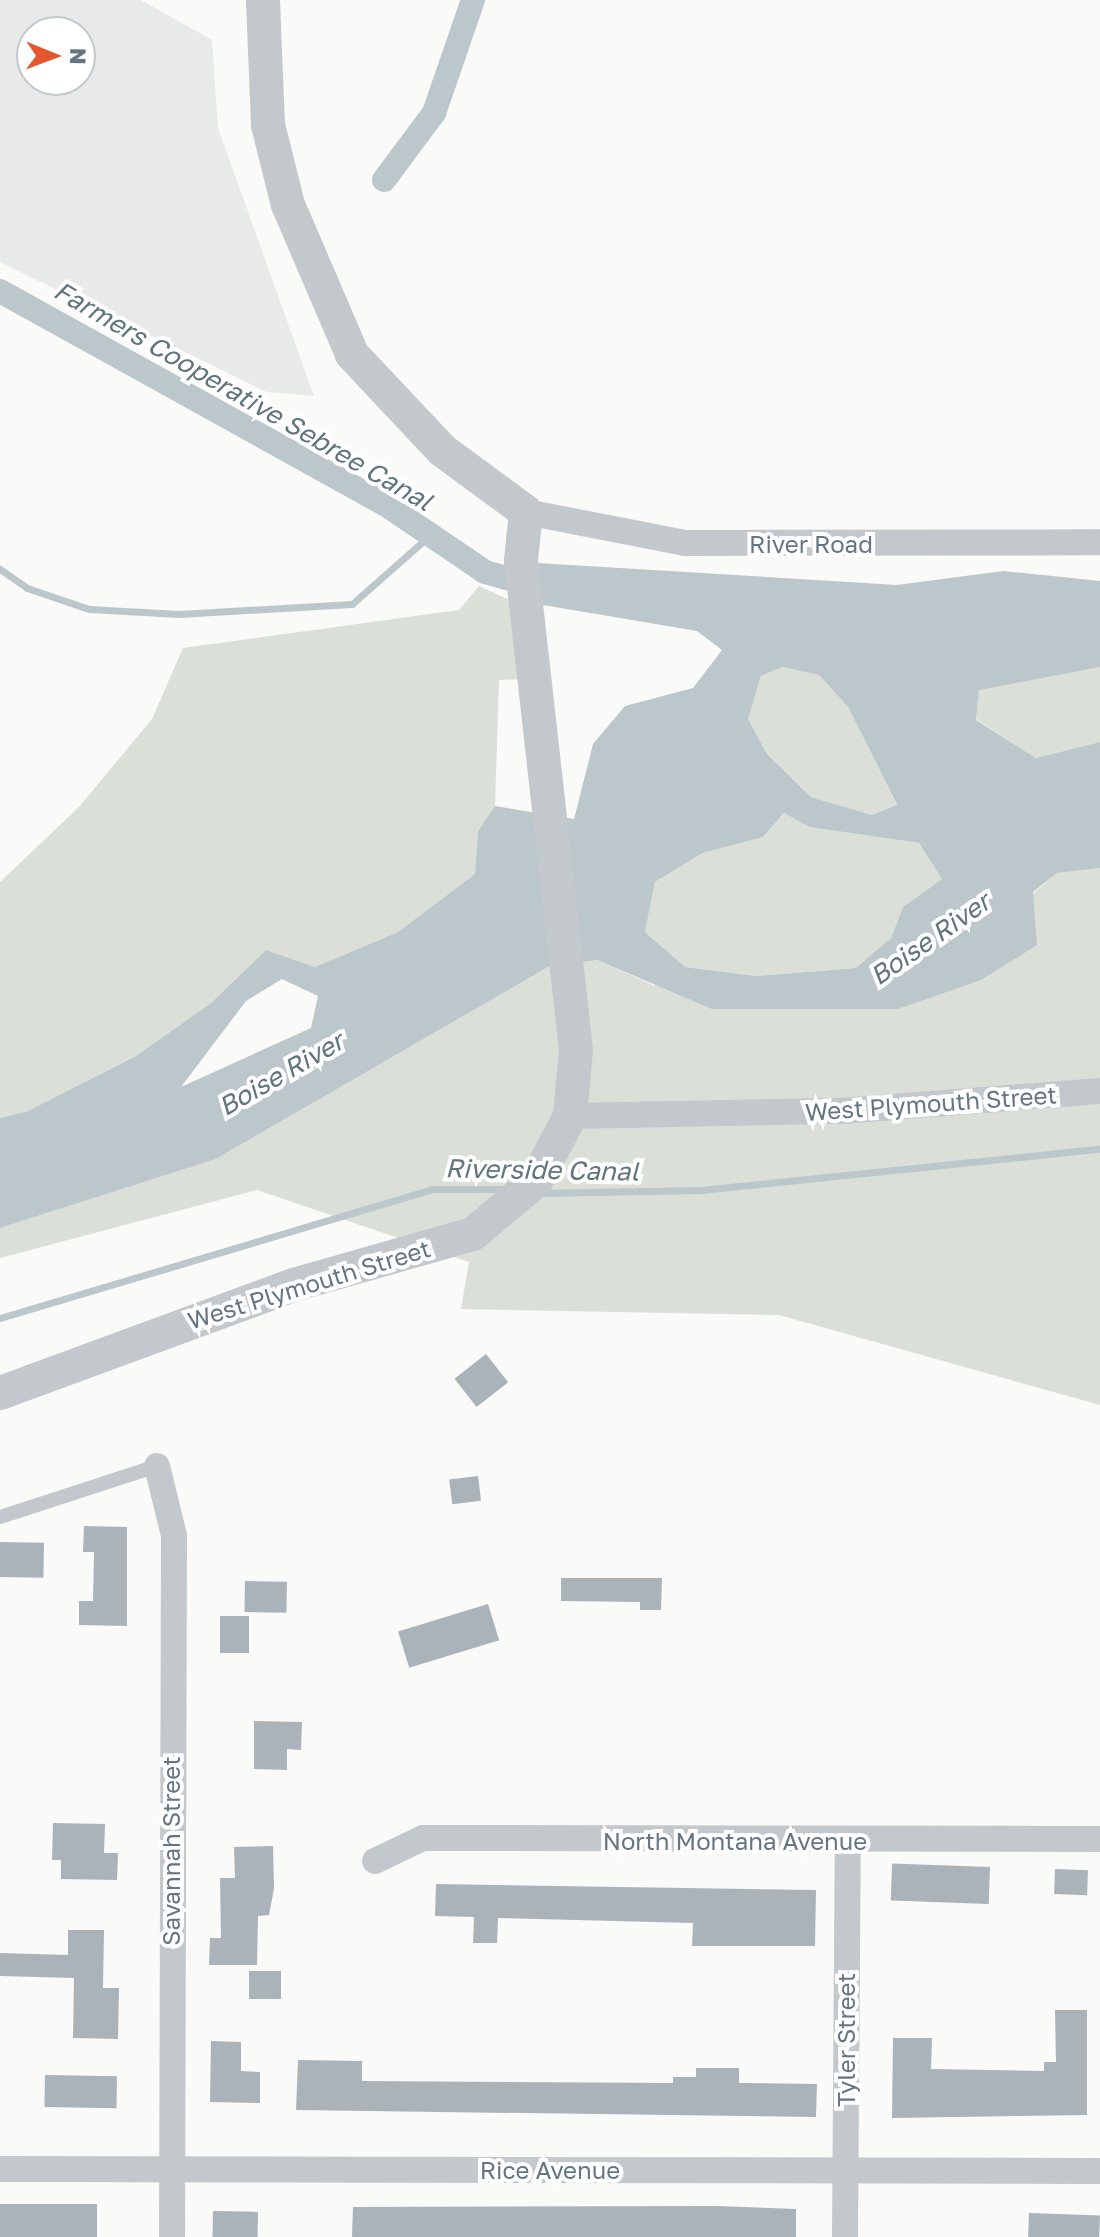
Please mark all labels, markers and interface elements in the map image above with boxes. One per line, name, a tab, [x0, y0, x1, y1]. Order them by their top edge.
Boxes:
north arrow	[16, 16, 96, 96]
text: N	[65, 48, 92, 65]
water label: Farmers Cooperative Sebree Canal	[49, 275, 437, 517]
street label: River Road	[749, 530, 873, 558]
water label: Boise River	[864, 886, 996, 992]
water label: Boise River	[213, 1026, 349, 1122]
street label: West Plymouth Street	[804, 1080, 1058, 1126]
water label: Riverside Canal	[445, 1153, 639, 1187]
street label: West Plymouth Street	[184, 1233, 434, 1335]
street label: Savannah Street	[157, 1756, 185, 1946]
street label: North Montana Avenue	[603, 1827, 867, 1855]
street label: Tyler Street	[832, 1973, 860, 2107]
street label: Rice Avenue	[480, 2156, 620, 2184]

